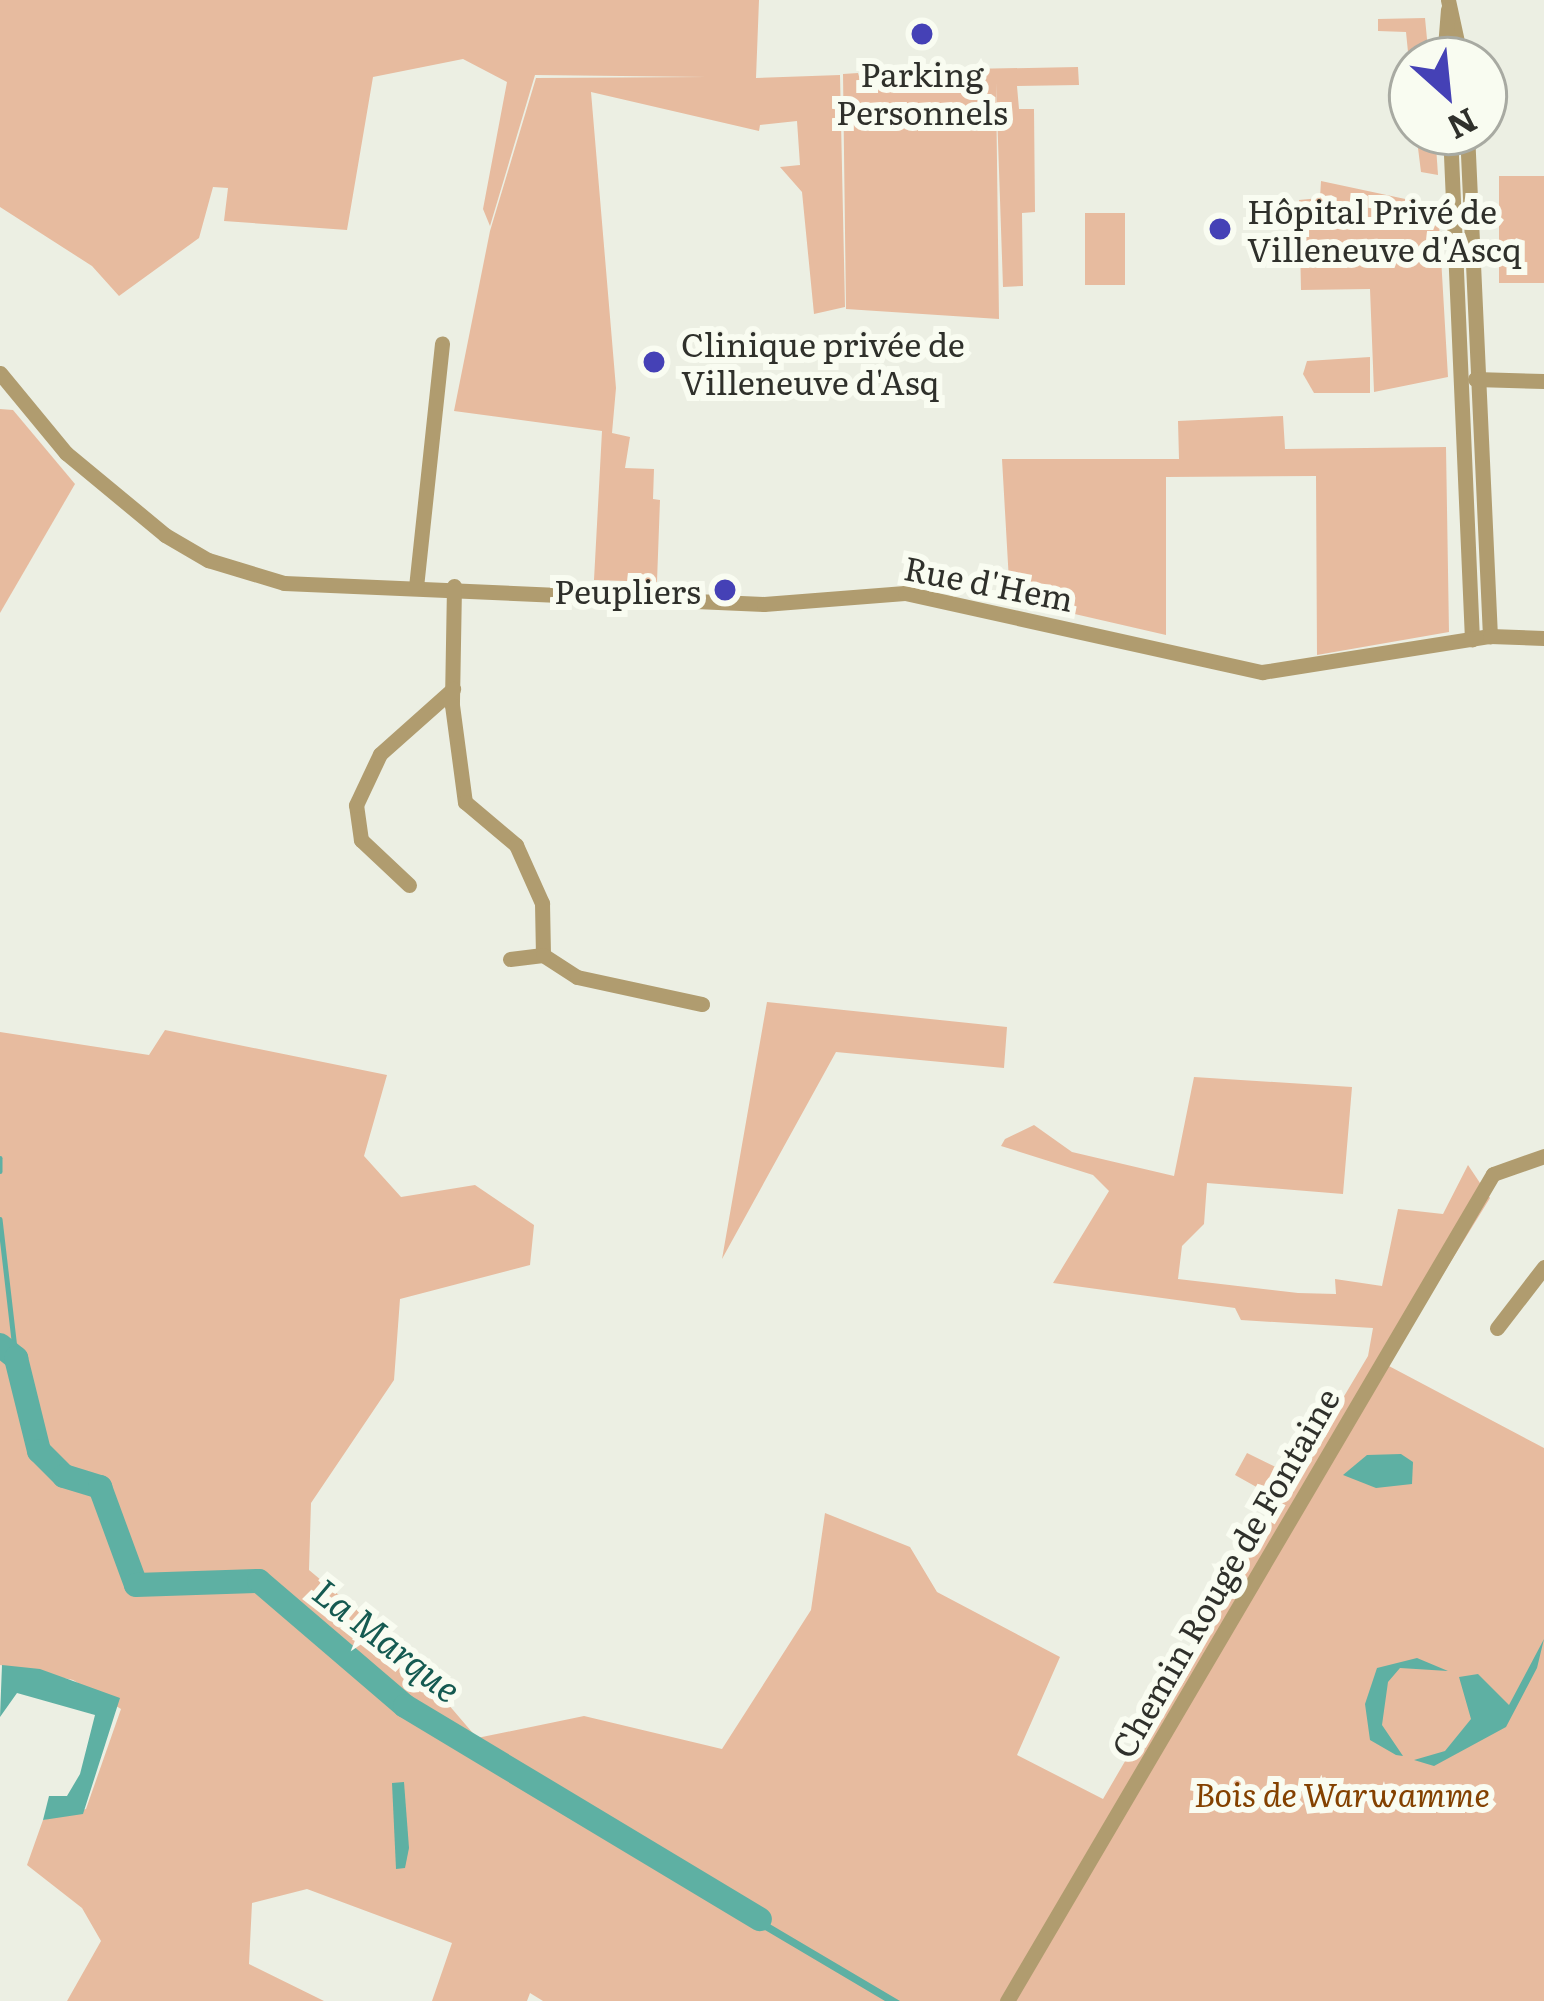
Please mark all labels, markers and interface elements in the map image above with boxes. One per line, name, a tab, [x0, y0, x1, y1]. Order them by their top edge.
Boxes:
marker: Parking Personnels	[909, 21, 935, 47]
north arrow	[1388, 36, 1508, 156]
place label: Parking Personnels	[836, 53, 1008, 131]
text: N	[1440, 98, 1487, 154]
place label: Hôpital Privé de Villeneuve d'Ascq	[1247, 190, 1522, 268]
marker: Hôpital Privé de Villeneuve d'Ascq	[1204, 213, 1236, 245]
place label: Clinique privée de Villeneuve d'Asq	[681, 323, 965, 401]
marker: Clinique privée de Villeneuve d'Asq	[638, 346, 670, 378]
street label: Rue d'Hem	[901, 546, 1077, 618]
place label: Peupliers	[554, 570, 701, 610]
marker: Peupliers	[712, 577, 738, 603]
street label: Chemin Rouge de Fontaine	[1102, 1380, 1346, 1764]
water label: La Marque	[306, 1568, 470, 1710]
park label: Bois de Warwamme	[1194, 1773, 1490, 1813]

